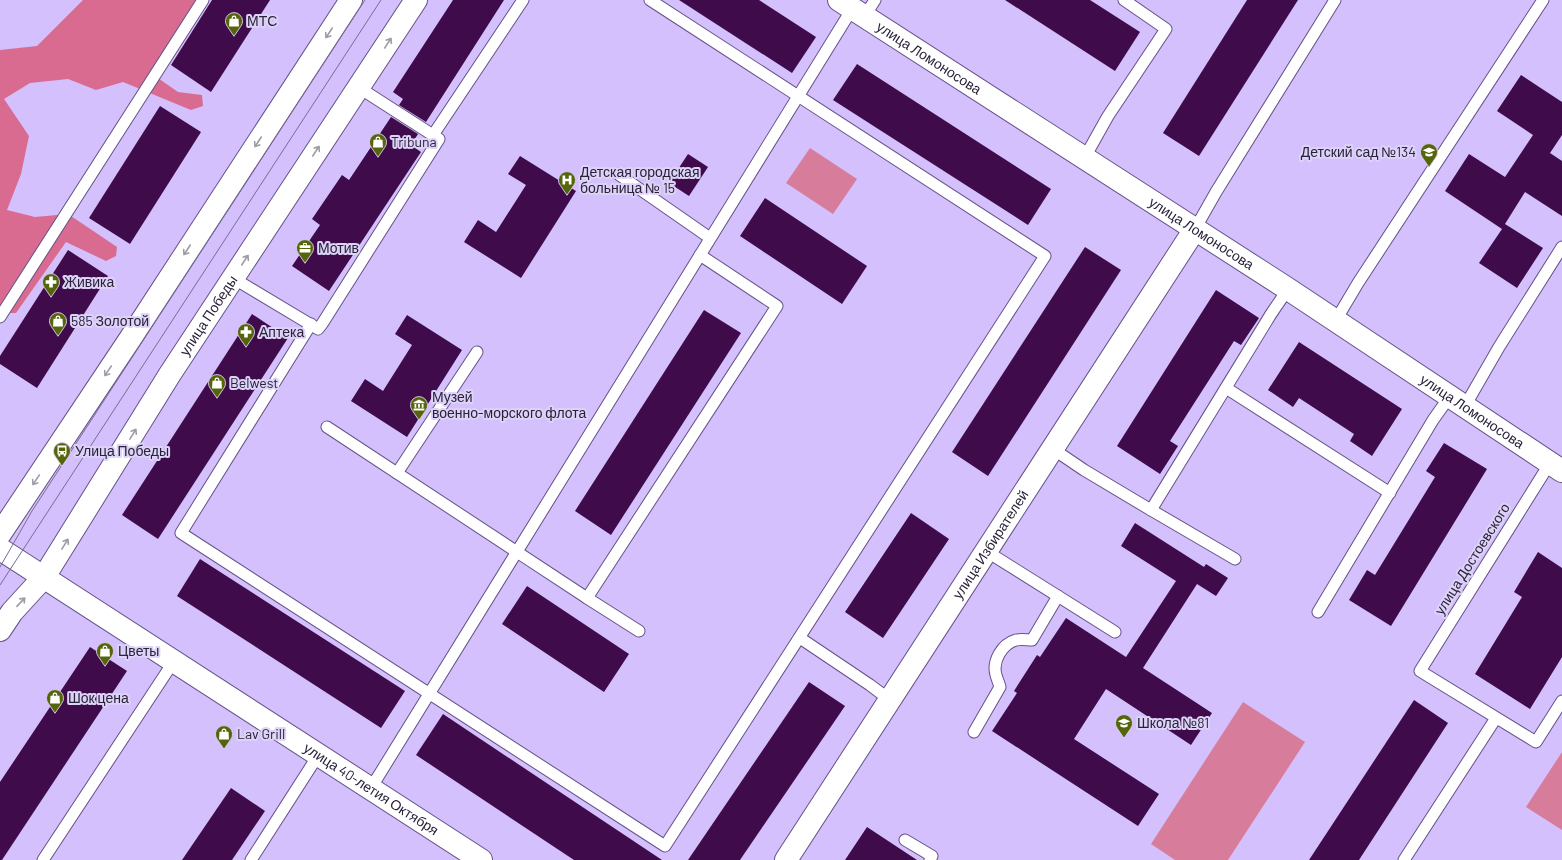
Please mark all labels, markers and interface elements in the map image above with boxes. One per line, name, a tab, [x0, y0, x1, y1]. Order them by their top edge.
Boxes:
shop icon: МТС	[224, 11, 244, 36]
place label: МТС	[247, 12, 277, 29]
street label: улица Ломоносова	[874, 18, 985, 98]
one-way arrow	[325, 27, 333, 38]
one-way arrow	[384, 37, 392, 48]
shop icon: Tribuna	[368, 132, 388, 157]
place label: Tribuna	[391, 133, 437, 150]
one-way arrow	[254, 136, 262, 147]
school or university icon: Детский сад №134	[1419, 142, 1439, 167]
place label: Детский сад №134	[1301, 143, 1416, 160]
one-way arrow	[313, 145, 321, 157]
place label: Детская городская больница № 15	[580, 163, 699, 196]
hospital icon: Детская городская больница № 15	[557, 170, 577, 195]
street label: улица Ломоносова	[1146, 193, 1257, 273]
office icon: Мотив	[295, 238, 315, 263]
place label: Мотив	[318, 239, 359, 256]
one-way arrow	[183, 245, 191, 256]
one-way arrow	[241, 255, 249, 266]
pharmacy icon: Живика	[41, 272, 61, 297]
street label: улица Победы	[175, 272, 241, 359]
place label: Живика	[64, 273, 114, 290]
shop icon: 585 Золотой	[48, 311, 68, 336]
place label: 585 Золотой	[71, 312, 149, 329]
pharmacy icon: Аптека	[236, 322, 256, 347]
place label: Аптека	[259, 323, 304, 340]
one-way arrow	[104, 365, 112, 376]
street label: улица Ломоносова	[1417, 370, 1528, 452]
shop icon: Belwest	[207, 373, 227, 398]
place label: Belwest	[230, 374, 278, 391]
place label: Музей военно-морского флота	[432, 388, 587, 421]
museum icon: Музей военно-морского флота	[409, 395, 429, 420]
one-way arrow	[130, 428, 138, 440]
bus stop icon: Улица Победы	[52, 441, 72, 466]
place label: Улица Победы	[75, 442, 169, 459]
one-way arrow	[32, 474, 40, 485]
street label: улица Избирателей	[949, 487, 1032, 602]
street label: улица Достоевского	[1430, 500, 1513, 618]
one-way arrow	[61, 538, 69, 550]
one-way arrow	[16, 597, 26, 607]
shop icon: Цветы	[95, 641, 115, 666]
place label: Цветы	[118, 642, 159, 659]
shop icon: Шок цена	[45, 688, 65, 713]
place label: Шок цена	[68, 689, 129, 706]
school or university icon: Школа №81	[1114, 713, 1134, 738]
place label: Школа №81	[1137, 714, 1209, 731]
shop icon: Lav Grill	[214, 724, 234, 749]
place label: Lav Grill	[237, 725, 285, 742]
street label: улица 40-летия Октября	[301, 739, 442, 838]

